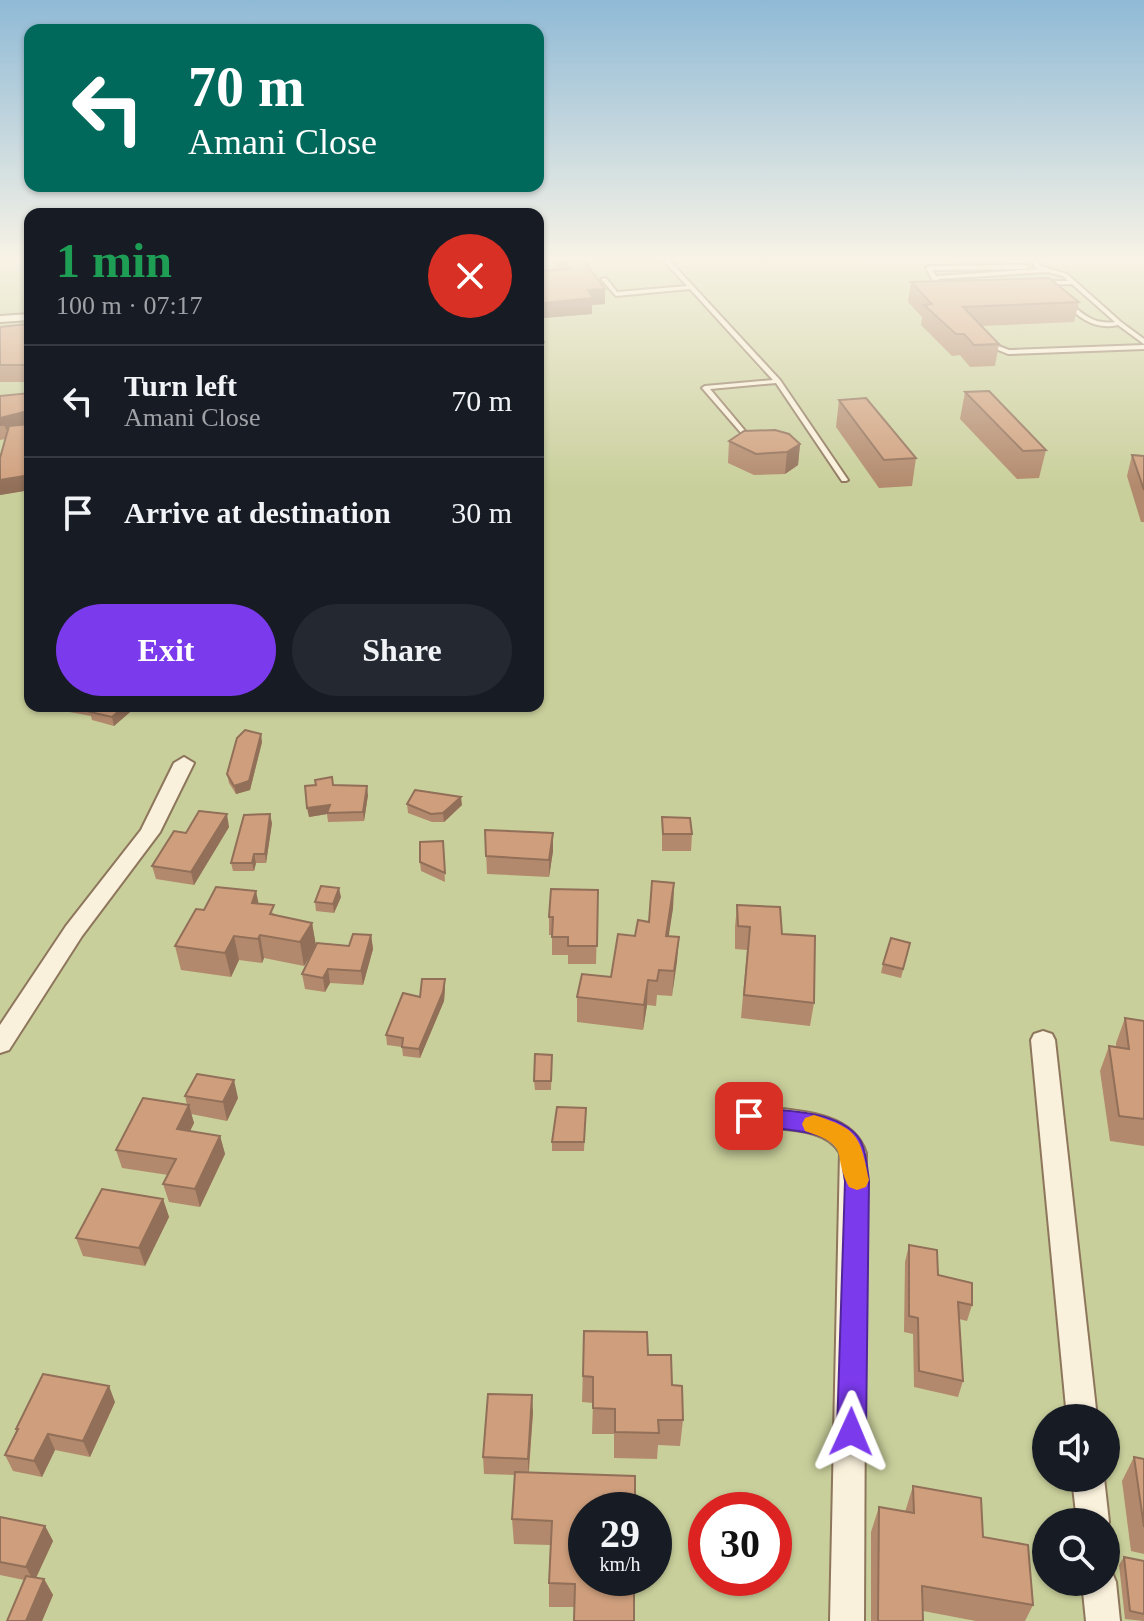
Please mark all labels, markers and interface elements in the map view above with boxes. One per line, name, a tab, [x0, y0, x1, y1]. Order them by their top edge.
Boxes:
icon: left	[56, 56, 160, 160]
text: 70 m	[188, 56, 305, 118]
text: Amani Close	[188, 122, 377, 162]
text: 1 min	[56, 234, 172, 287]
button: close	[428, 234, 512, 318]
text: 100 m · 07:17	[56, 291, 203, 320]
text: Turn left	[124, 369, 237, 402]
icon: left	[56, 379, 100, 423]
text: 70 m	[451, 384, 512, 417]
text: Amani Close	[124, 403, 261, 432]
icon: arrive	[56, 491, 100, 535]
text: Arrive at destination	[124, 496, 391, 529]
text: 30 m	[451, 496, 512, 529]
button: Exit	[56, 604, 276, 696]
button: Share	[292, 604, 512, 696]
pin	[715, 1082, 783, 1150]
icon: arrive	[727, 1094, 771, 1138]
position arrow	[809, 1390, 893, 1474]
map controls	[1032, 1404, 1120, 1596]
button: sound	[1032, 1404, 1120, 1492]
speed limit sign: 30	[688, 1492, 792, 1596]
button: search	[1032, 1508, 1120, 1596]
text: 29	[600, 1511, 640, 1556]
text: km/h	[599, 1553, 641, 1575]

